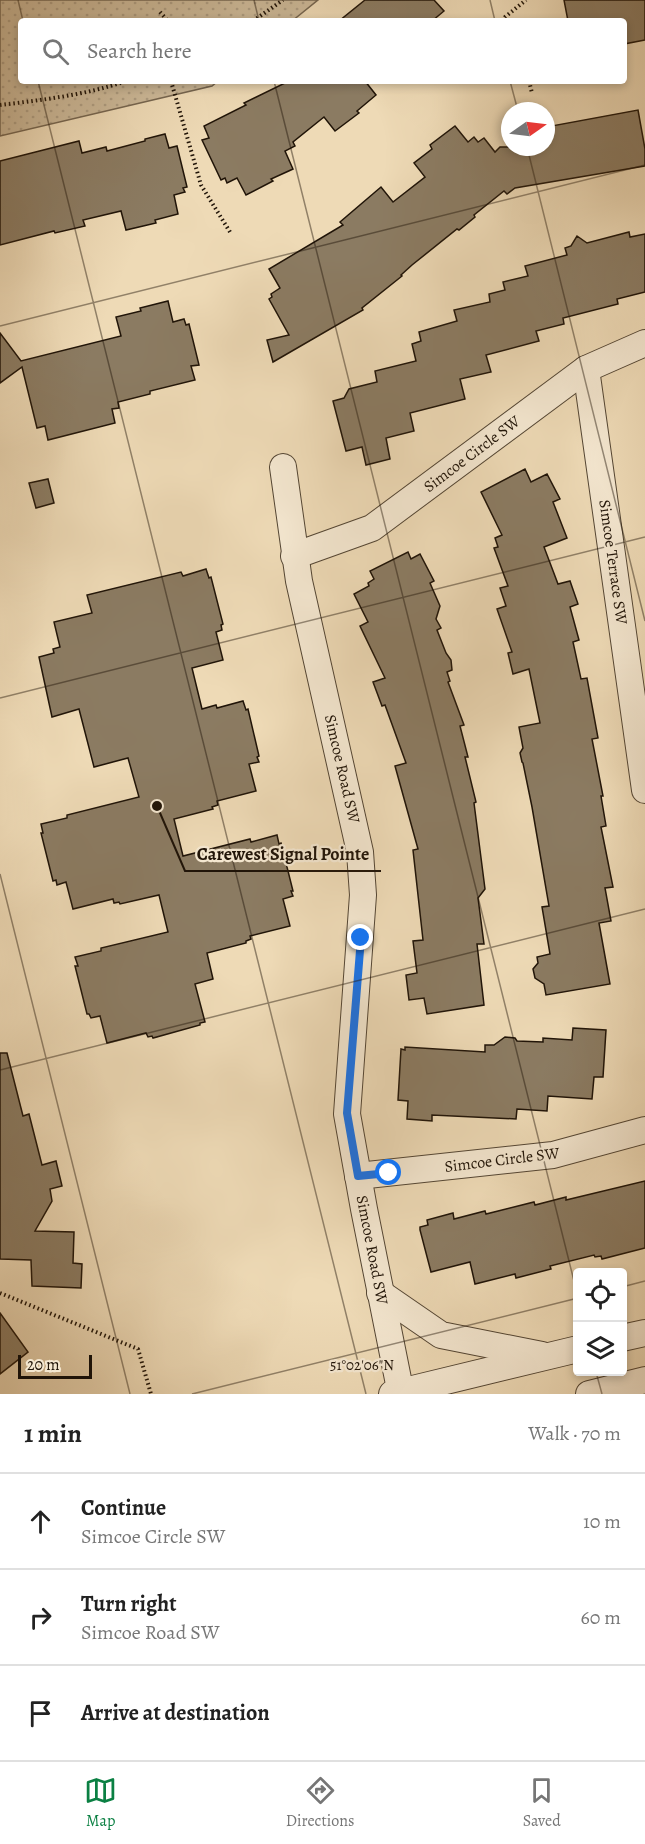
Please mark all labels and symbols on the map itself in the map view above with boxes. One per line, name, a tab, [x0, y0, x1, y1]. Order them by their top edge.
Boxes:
north arrow	[501, 102, 555, 156]
street label: Simcoe Circle SW	[419, 410, 525, 498]
street label: Simcoe Terrace SW	[593, 498, 633, 626]
street label: Simcoe Road SW	[319, 713, 365, 826]
callout: Carewest Signal Pointe	[185, 835, 381, 871]
text: Carewest Signal Pointe	[197, 842, 369, 866]
route end	[347, 924, 373, 950]
street label: Simcoe Circle SW	[443, 1142, 561, 1178]
route start	[375, 1159, 401, 1185]
street label: Simcoe Road SW	[351, 1193, 393, 1307]
scale bar	[18, 1352, 92, 1380]
text: 51°02'06"N	[330, 1355, 394, 1375]

